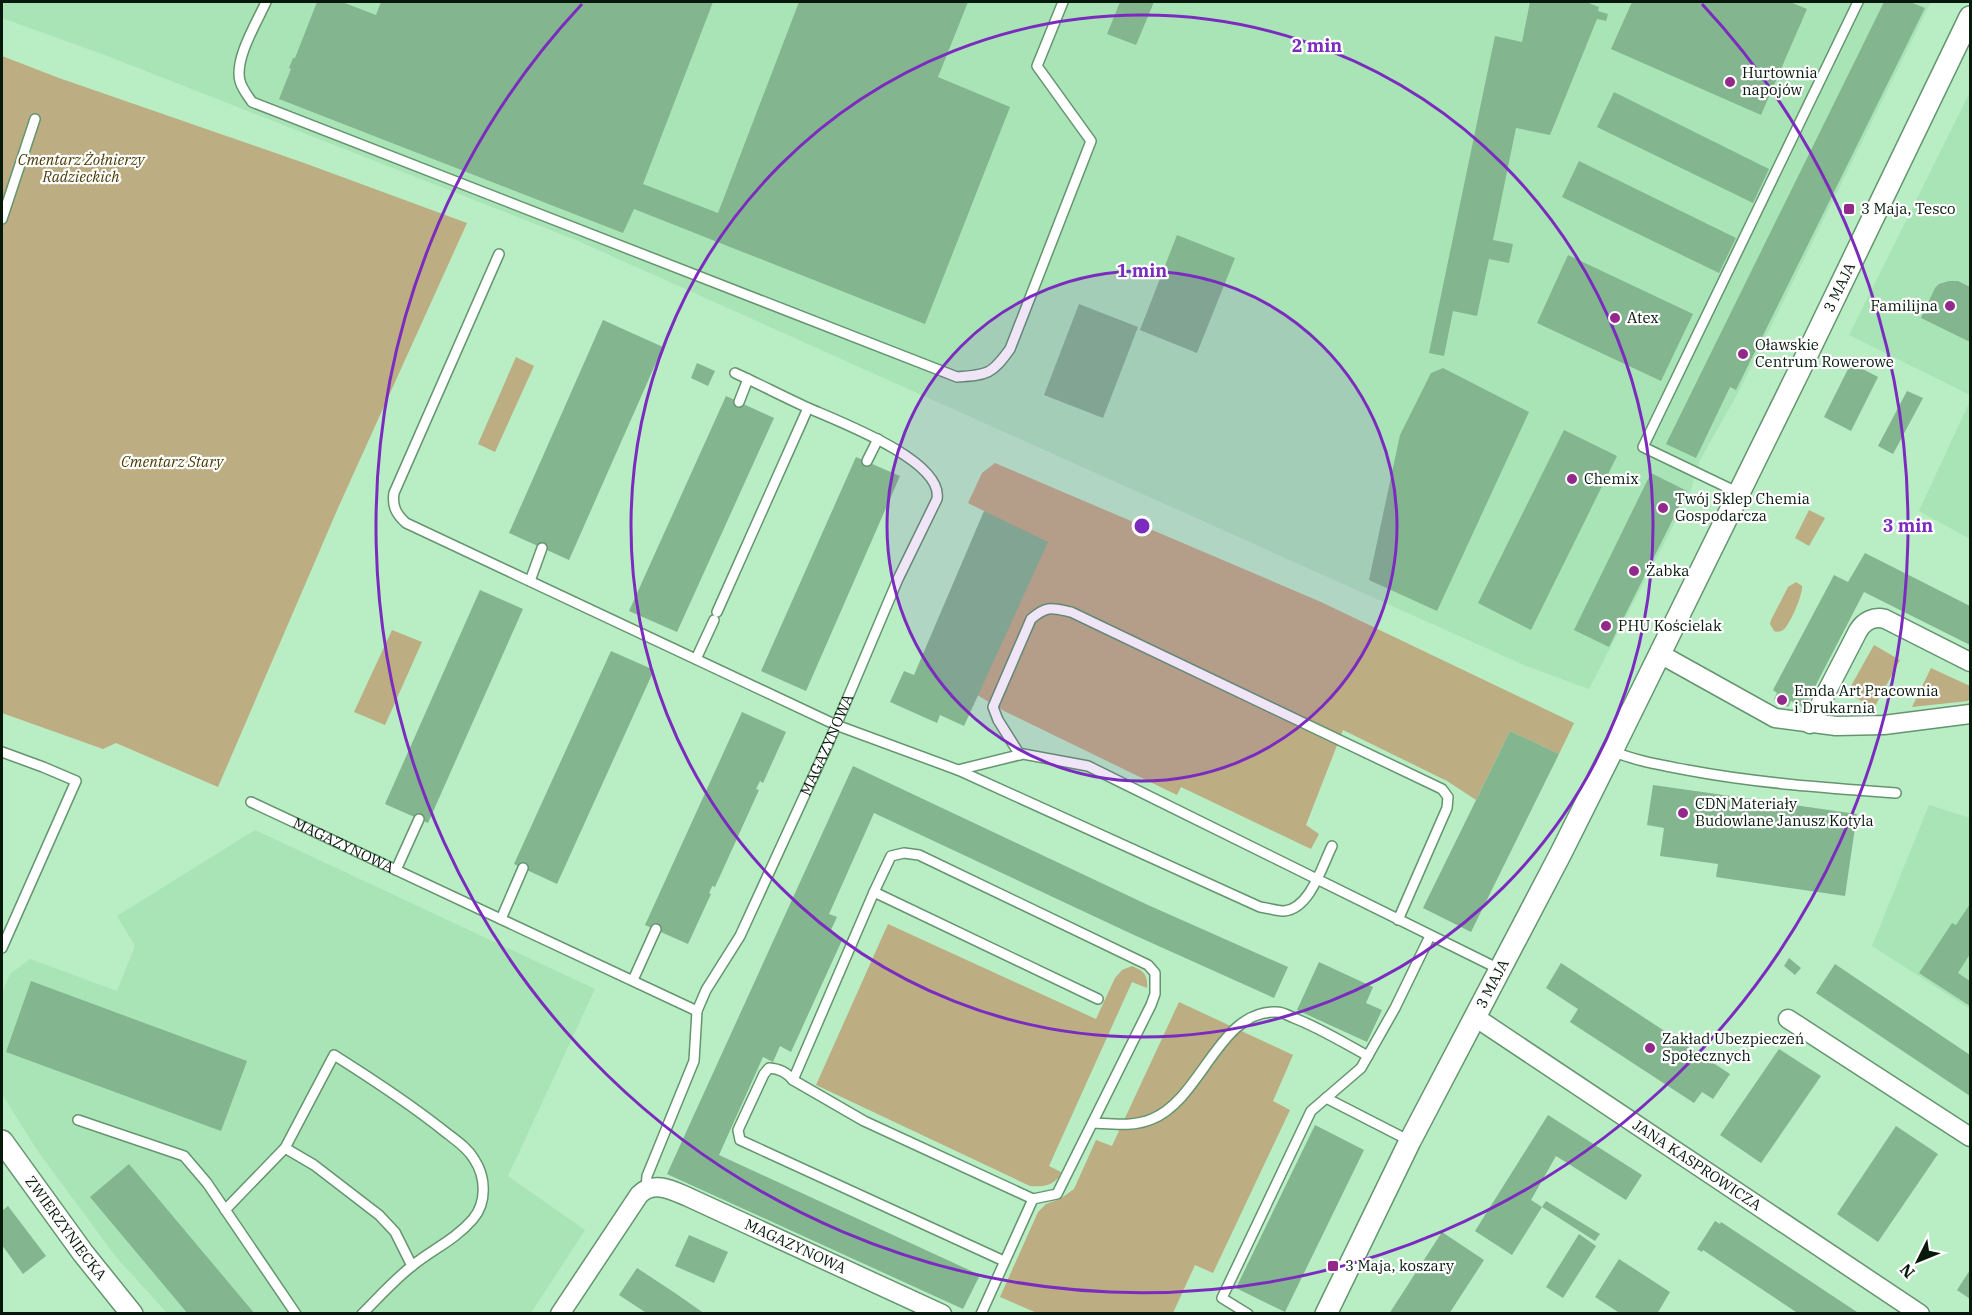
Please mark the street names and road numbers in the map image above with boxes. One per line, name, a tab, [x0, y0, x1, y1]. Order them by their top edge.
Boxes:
street label: 3 MAJA	[1819, 259, 1859, 315]
street label: MAGAZYNOWA	[796, 690, 858, 799]
street label: MAGAZYNOWA	[290, 813, 398, 877]
street label: 3 MAJA	[1471, 955, 1513, 1011]
street label: JANA KASPROWICZA	[1629, 1115, 1766, 1215]
street label: ZWIERZYNIECKA	[21, 1172, 112, 1284]
street label: MAGAZYNOWA	[742, 1214, 850, 1278]

